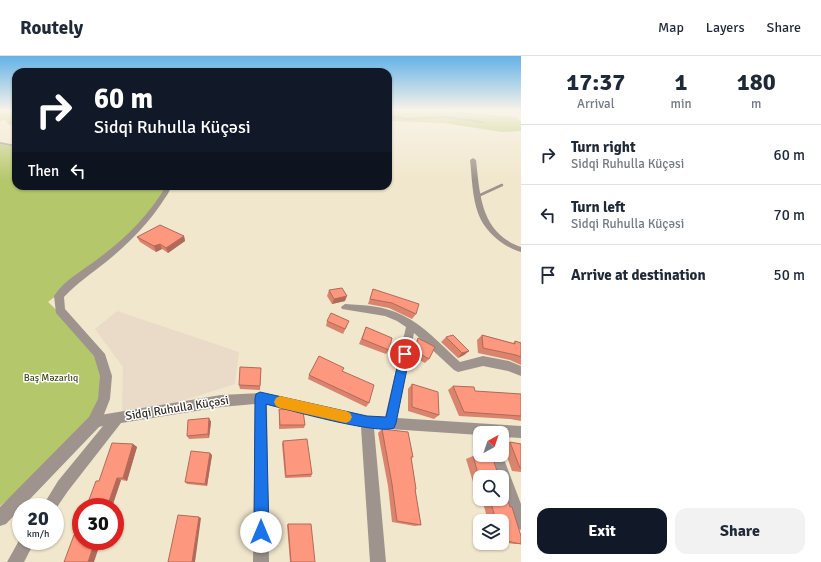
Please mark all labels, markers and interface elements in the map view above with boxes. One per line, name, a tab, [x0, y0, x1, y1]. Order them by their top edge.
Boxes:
text: Routely	[20, 16, 83, 40]
text: Map	[658, 19, 684, 36]
text: Layers	[706, 19, 745, 36]
text: Share	[767, 19, 801, 36]
text: 17:37	[566, 67, 625, 97]
text: 1	[675, 67, 687, 97]
text: 180	[737, 67, 776, 97]
text: 60 m	[94, 82, 153, 116]
icon: right	[28, 84, 80, 136]
text: Arrival	[577, 96, 614, 112]
text: min	[671, 96, 692, 112]
text: m	[751, 96, 761, 112]
text: Sidqi Ruhulla Küçəsi	[94, 116, 251, 138]
text: Turn right	[571, 138, 636, 156]
icon: right	[537, 144, 559, 166]
text: 60 m	[774, 146, 805, 164]
text: Sidqi Ruhulla Küçəsi	[571, 156, 684, 172]
icon: left	[67, 160, 89, 182]
text: Then	[28, 162, 59, 180]
text: Turn left	[571, 198, 625, 216]
icon: left	[537, 204, 559, 226]
text: 70 m	[774, 206, 805, 224]
text: Sidqi Ruhulla Küçəsi	[571, 216, 684, 232]
icon: arrive	[537, 264, 559, 286]
text: Arrive at destination	[571, 266, 706, 284]
text: 50 m	[774, 266, 805, 284]
pin	[388, 337, 422, 371]
icon: arrive	[394, 343, 416, 365]
park label: Baş Məzarlıq	[24, 372, 78, 384]
street label: Sidqi Ruhulla Küçəsi	[124, 393, 230, 424]
north arrow	[473, 426, 509, 462]
map controls	[473, 426, 509, 550]
button: search	[473, 470, 509, 506]
speed limit sign: 30	[72, 498, 124, 550]
text: 20	[27, 506, 49, 531]
button: Exit	[537, 508, 667, 554]
button: Share	[675, 508, 805, 554]
position arrow	[240, 511, 282, 553]
button: layers	[473, 514, 509, 550]
text: km/h	[27, 528, 49, 540]

